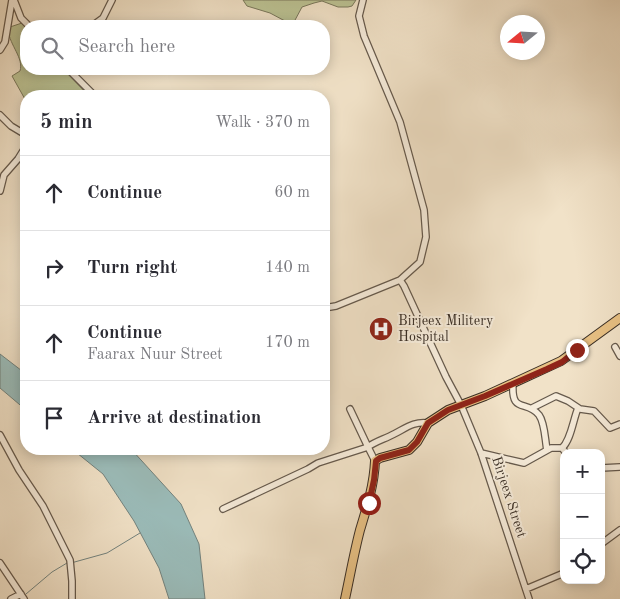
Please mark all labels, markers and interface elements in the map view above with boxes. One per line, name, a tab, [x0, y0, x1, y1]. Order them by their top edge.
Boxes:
north arrow	[500, 15, 545, 60]
search box	[20, 20, 330, 75]
icon: search	[38, 34, 66, 62]
text: Search here	[78, 38, 175, 57]
text: 5 min	[40, 112, 93, 133]
text: Walk · 370 m	[215, 115, 310, 131]
icon: ahead	[40, 179, 68, 207]
text: Continue	[87, 184, 162, 203]
text: 60 m	[274, 185, 310, 201]
icon: right	[40, 254, 68, 282]
text: Turn right	[87, 259, 177, 278]
text: 140 m	[265, 260, 310, 276]
place label: Birjeex Militery Hospital	[398, 314, 494, 344]
hospital icon: Birjeex Militery Hospital	[368, 316, 394, 342]
text: Continue	[87, 324, 162, 343]
icon: ahead	[40, 329, 68, 357]
text: 170 m	[265, 335, 310, 351]
route end	[566, 339, 589, 362]
text: Faarax Nuur Street	[87, 347, 223, 363]
icon: arrive	[40, 404, 68, 432]
text: Arrive at destination	[87, 409, 261, 428]
map controls	[560, 449, 605, 584]
button: +	[560, 449, 605, 494]
street label: Birjeex Street	[489, 454, 529, 540]
route start	[358, 492, 381, 515]
button: −	[560, 494, 605, 539]
button: locate	[560, 539, 605, 584]

